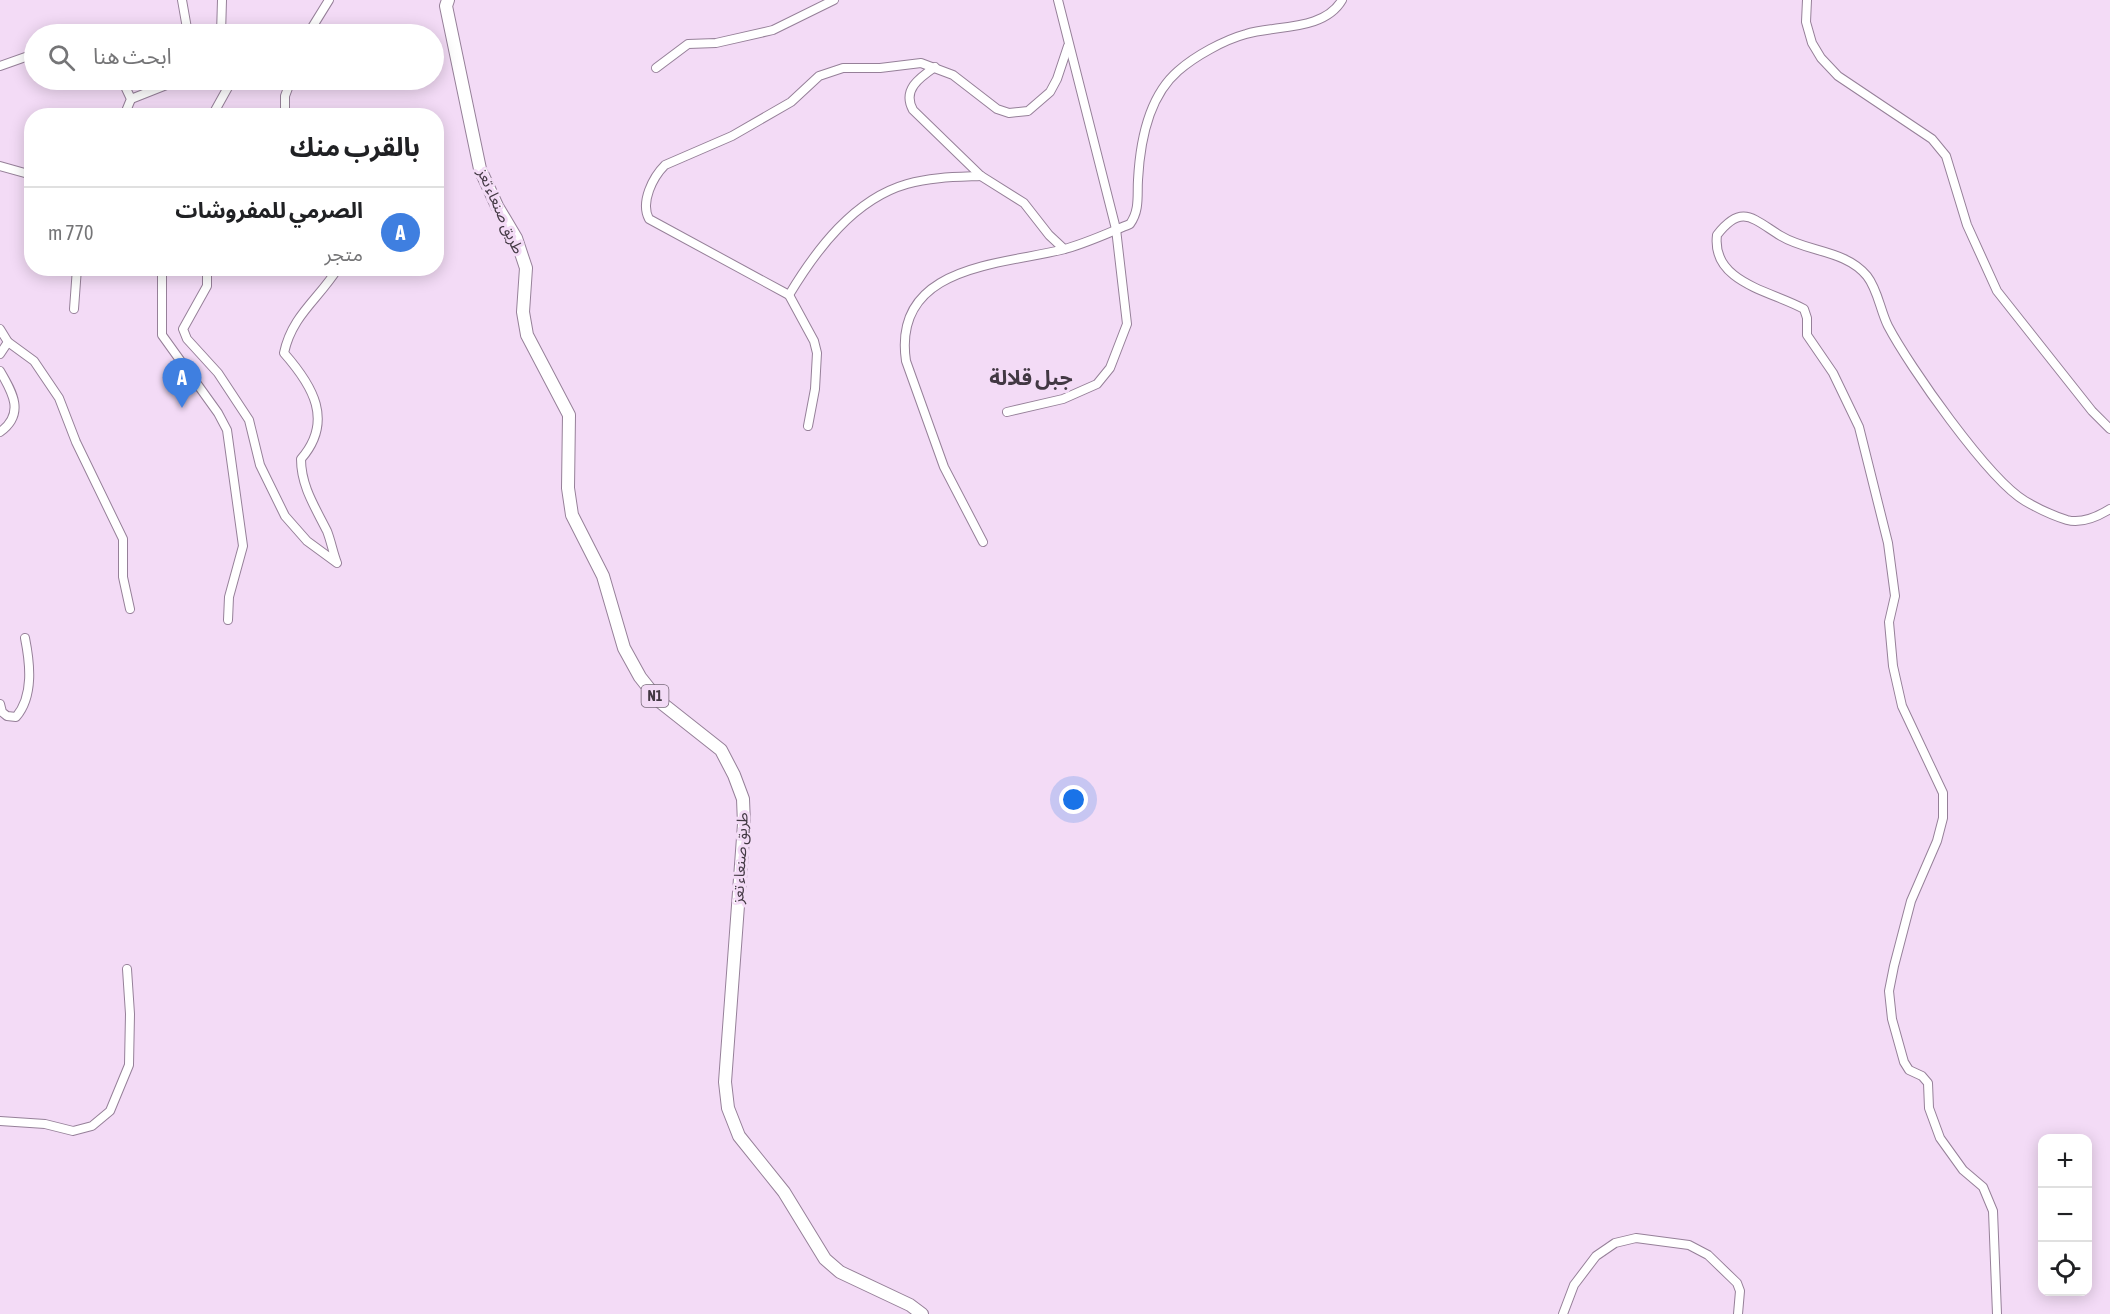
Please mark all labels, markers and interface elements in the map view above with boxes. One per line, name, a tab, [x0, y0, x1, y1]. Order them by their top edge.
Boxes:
search box	[24, 24, 444, 90]
icon: search	[45, 41, 78, 74]
text: ابحث هنا	[93, 43, 172, 69]
text: بالقرب منك	[290, 132, 420, 162]
street label: طريق صنعاء تعز	[472, 165, 527, 257]
text: الصرمي للمفروشات	[175, 197, 363, 223]
text: 770 m	[48, 221, 93, 244]
text: A	[396, 221, 405, 244]
text: متجر	[324, 242, 363, 265]
pin: A	[162, 358, 201, 408]
district label: جبل قلالة	[989, 365, 1073, 390]
road number: N1	[642, 685, 668, 707]
your location	[1059, 785, 1088, 814]
street label: طريق صنعاء تعز	[729, 812, 753, 905]
map controls	[2038, 1134, 2092, 1296]
button: +	[2038, 1134, 2092, 1188]
button: −	[2038, 1188, 2092, 1242]
button: locate	[2038, 1242, 2092, 1296]

